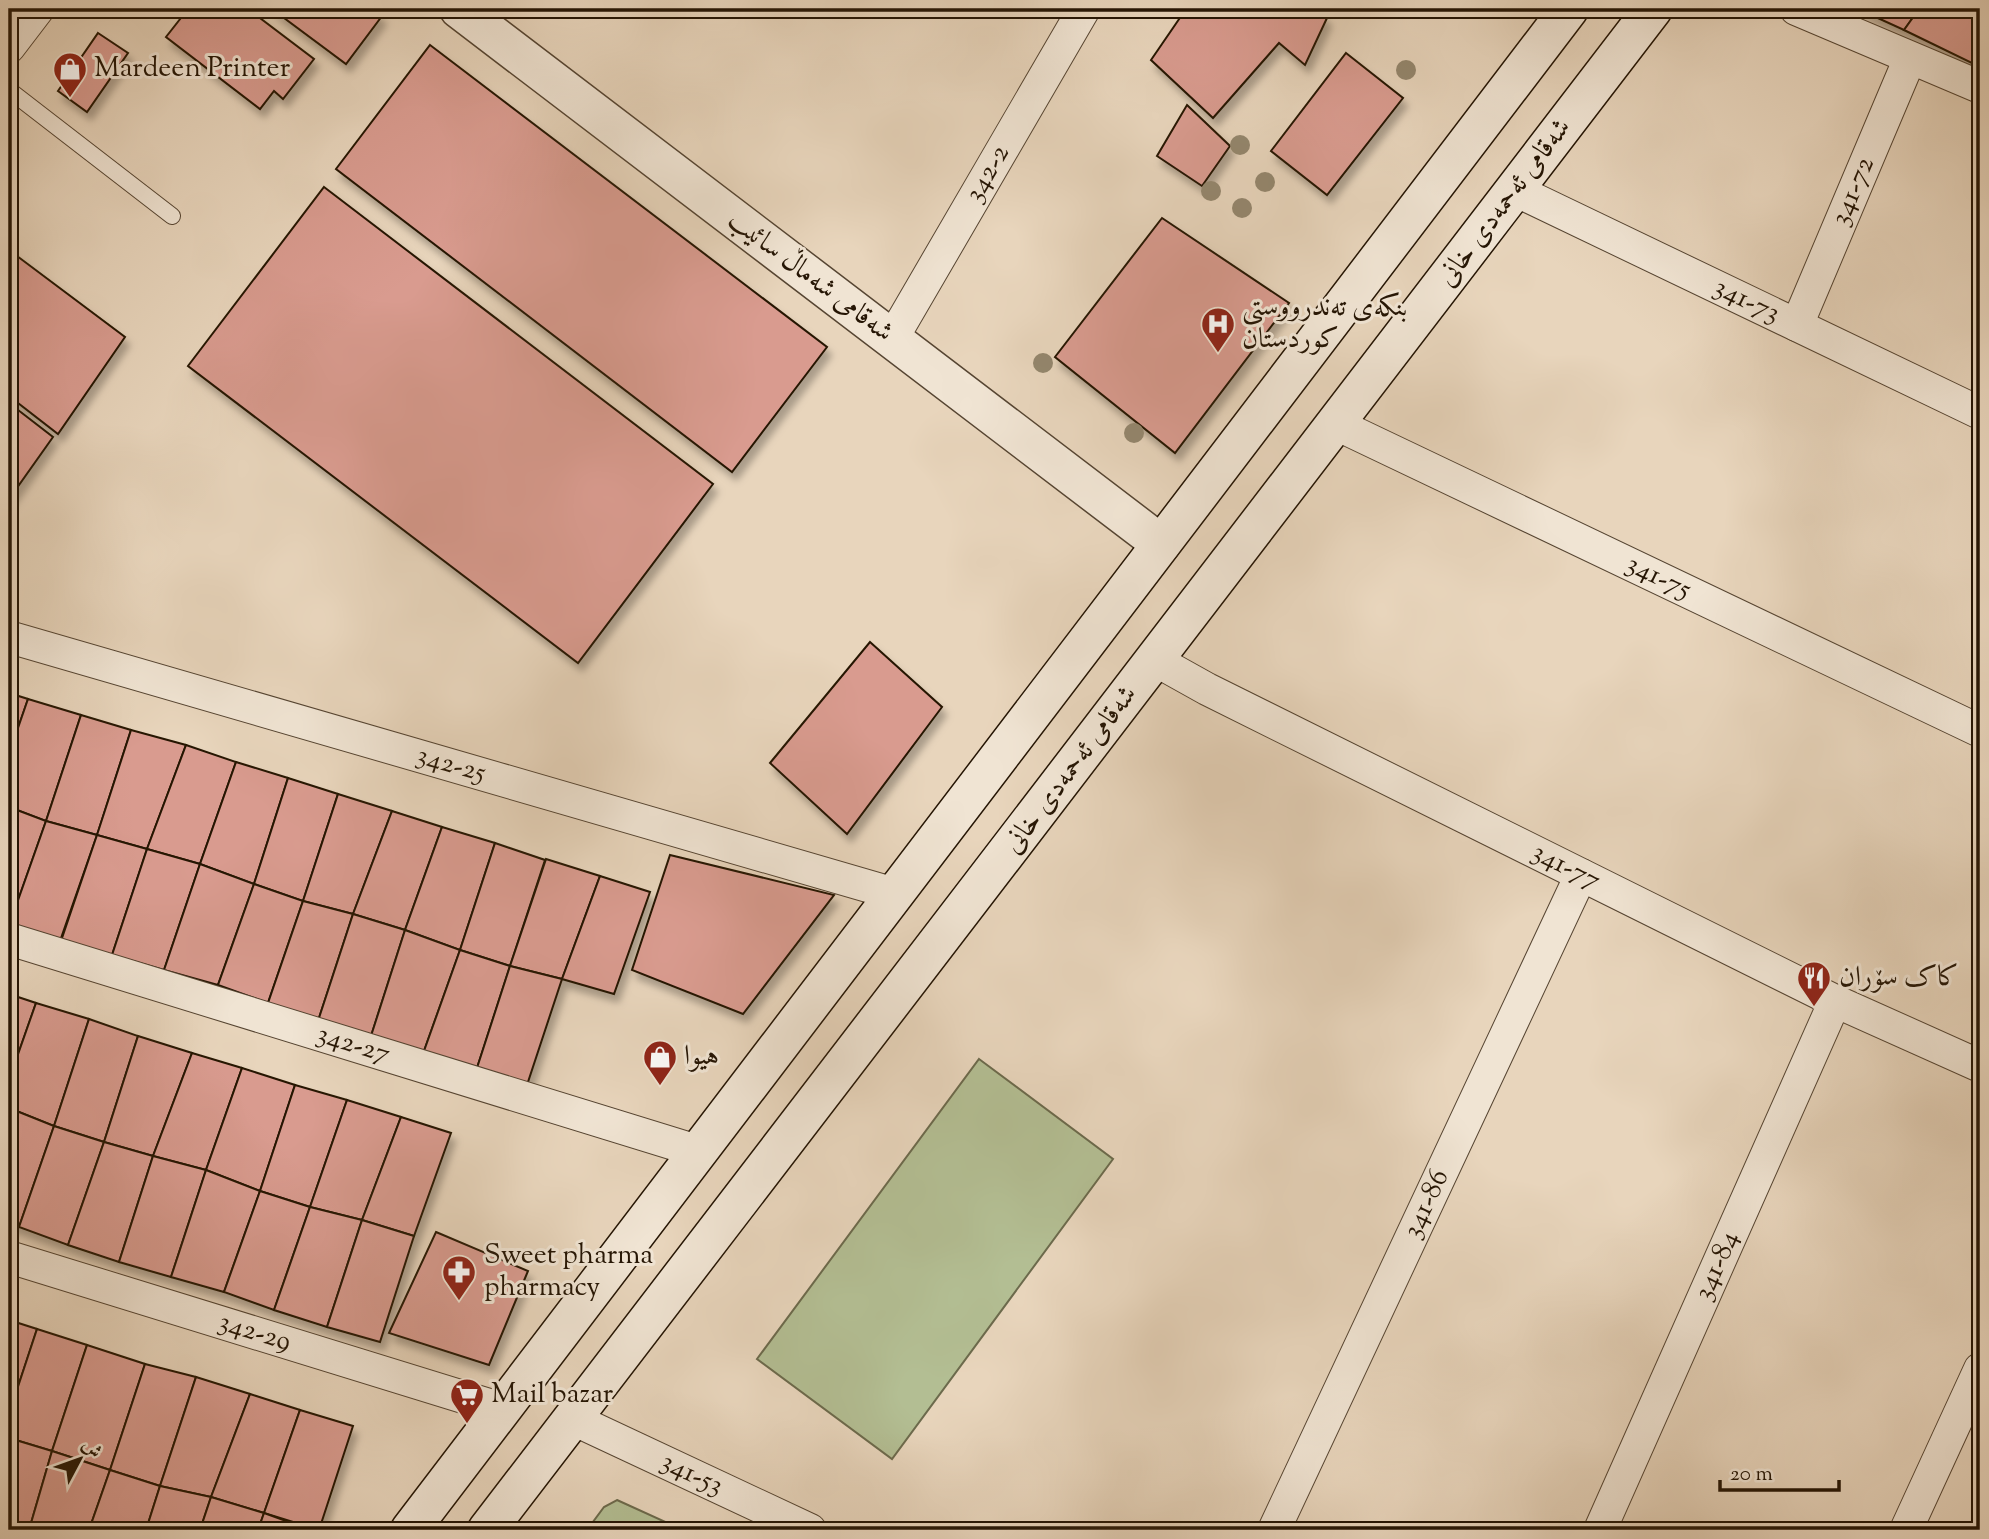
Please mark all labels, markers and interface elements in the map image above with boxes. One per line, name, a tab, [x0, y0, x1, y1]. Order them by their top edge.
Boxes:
place label: Mardeen Printer	[94, 49, 291, 89]
shop icon: Mardeen Printer	[51, 50, 89, 99]
street label: شەقامی ئەحمەدی خانی	[1428, 110, 1582, 296]
street label: 342-2	[955, 138, 1021, 210]
street label: 341-72	[1821, 151, 1886, 232]
street label: شەقامی شەماڵ سائیب	[719, 201, 901, 353]
street label: 341-73	[1707, 268, 1787, 334]
place label: بنکەی تەندرووستی کوردستان	[1242, 288, 1407, 360]
hospital icon: بنکەی تەندرووستی کوردستان	[1199, 305, 1237, 354]
street label: 341-75	[1619, 545, 1698, 610]
street label: شەقامی ئەحمەدی خانی	[994, 677, 1148, 863]
street label: 342-25	[411, 736, 491, 794]
street label: 341-77	[1524, 833, 1607, 901]
place label: کاک سۆران	[1839, 958, 1959, 998]
restaurant icon: کاک سۆران	[1795, 959, 1833, 1008]
street label: 342-27	[311, 1015, 395, 1075]
place label: هيوا	[684, 1037, 719, 1077]
shop icon: هيوا	[641, 1038, 679, 1087]
street label: 341-86	[1393, 1163, 1460, 1245]
street label: 341-84	[1684, 1225, 1750, 1307]
place label: Sweet pharma pharmacy	[484, 1236, 653, 1308]
pharmacy icon: Sweet pharma pharmacy	[440, 1253, 478, 1302]
street label: 342-29	[213, 1303, 296, 1363]
place label: Mail bazar	[491, 1375, 614, 1415]
supermarket icon: Mail bazar	[448, 1376, 486, 1425]
north arrow	[46, 1424, 116, 1494]
text: ش	[75, 1434, 107, 1465]
street label: 341-53	[654, 1443, 730, 1506]
scale bar	[1720, 1448, 1839, 1492]
text: 20 m	[1730, 1460, 1773, 1490]

